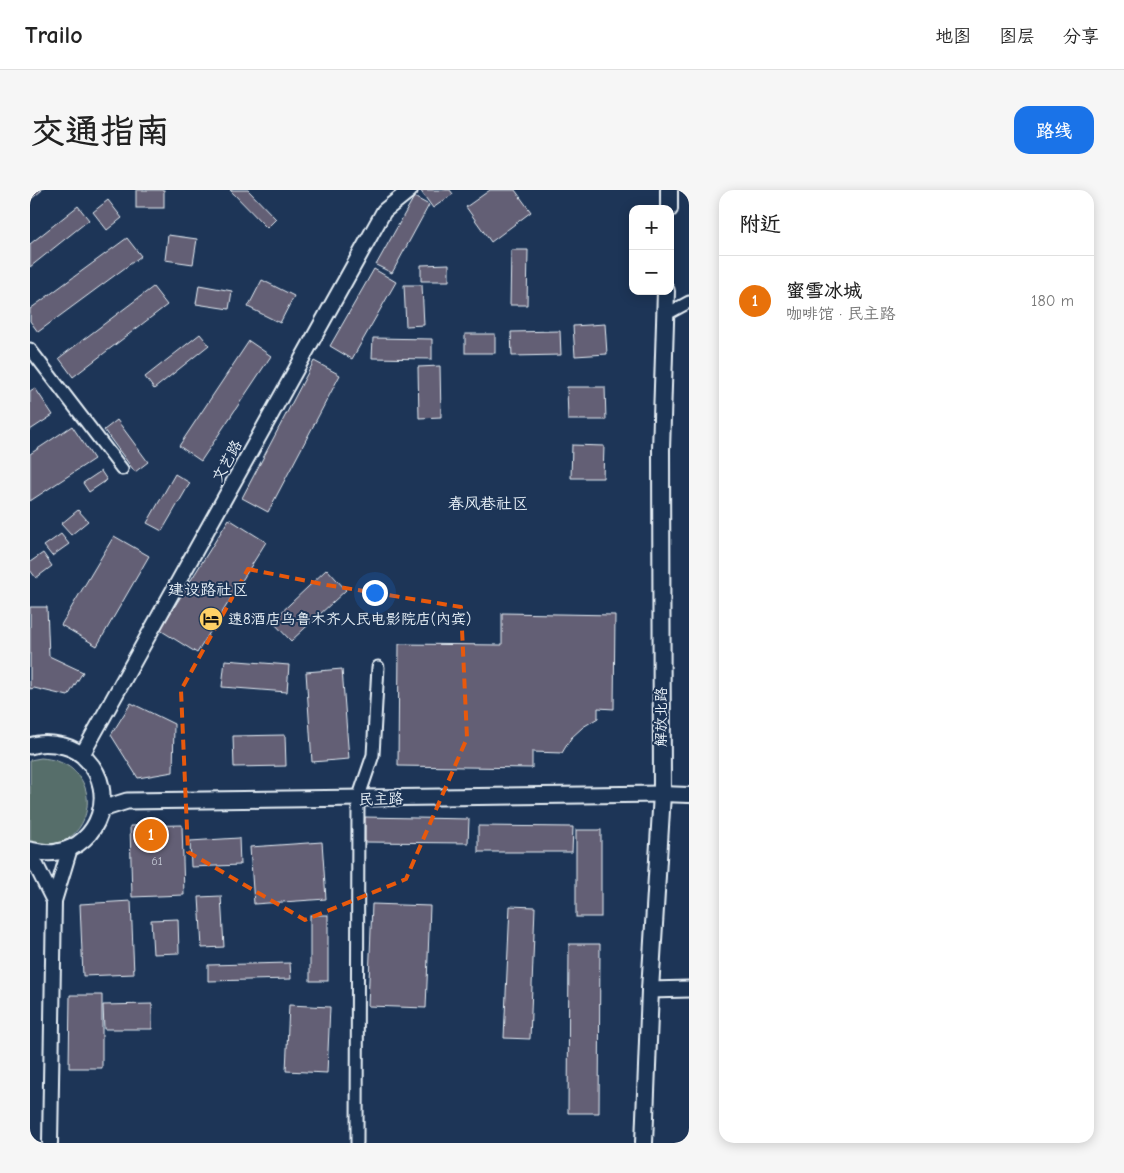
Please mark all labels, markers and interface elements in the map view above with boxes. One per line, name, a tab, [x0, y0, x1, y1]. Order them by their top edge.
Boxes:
text: Trailo	[25, 21, 83, 49]
text: 地图	[935, 26, 971, 47]
text: 图层	[999, 26, 1035, 47]
text: 分享	[1063, 26, 1099, 47]
button: 路线	[1014, 106, 1094, 154]
text: 交通指南	[30, 111, 170, 152]
map controls	[629, 205, 674, 295]
button: +	[629, 205, 674, 250]
text: 附近	[739, 212, 781, 236]
button: −	[629, 250, 674, 295]
text: 蜜雪冰城	[786, 280, 862, 302]
text: 1	[752, 292, 758, 310]
text: 180 m	[1031, 292, 1074, 310]
text: 咖啡馆 · 民主路	[786, 305, 896, 323]
street label: 文艺路	[208, 437, 246, 485]
district label: 春风巷社区	[448, 495, 528, 513]
your location	[362, 580, 388, 606]
district label: 建设路社区	[168, 581, 248, 599]
hotel icon: 速8酒店乌鲁木齐人民电影院店(内宾)	[198, 606, 224, 632]
place label: 速8酒店乌鲁木齐人民电影院店(内宾)	[228, 610, 471, 628]
street label: 解放北路	[652, 687, 670, 747]
street label: 民主路	[358, 790, 404, 808]
pin: 1	[135, 816, 167, 854]
house number: 61	[151, 854, 163, 868]

